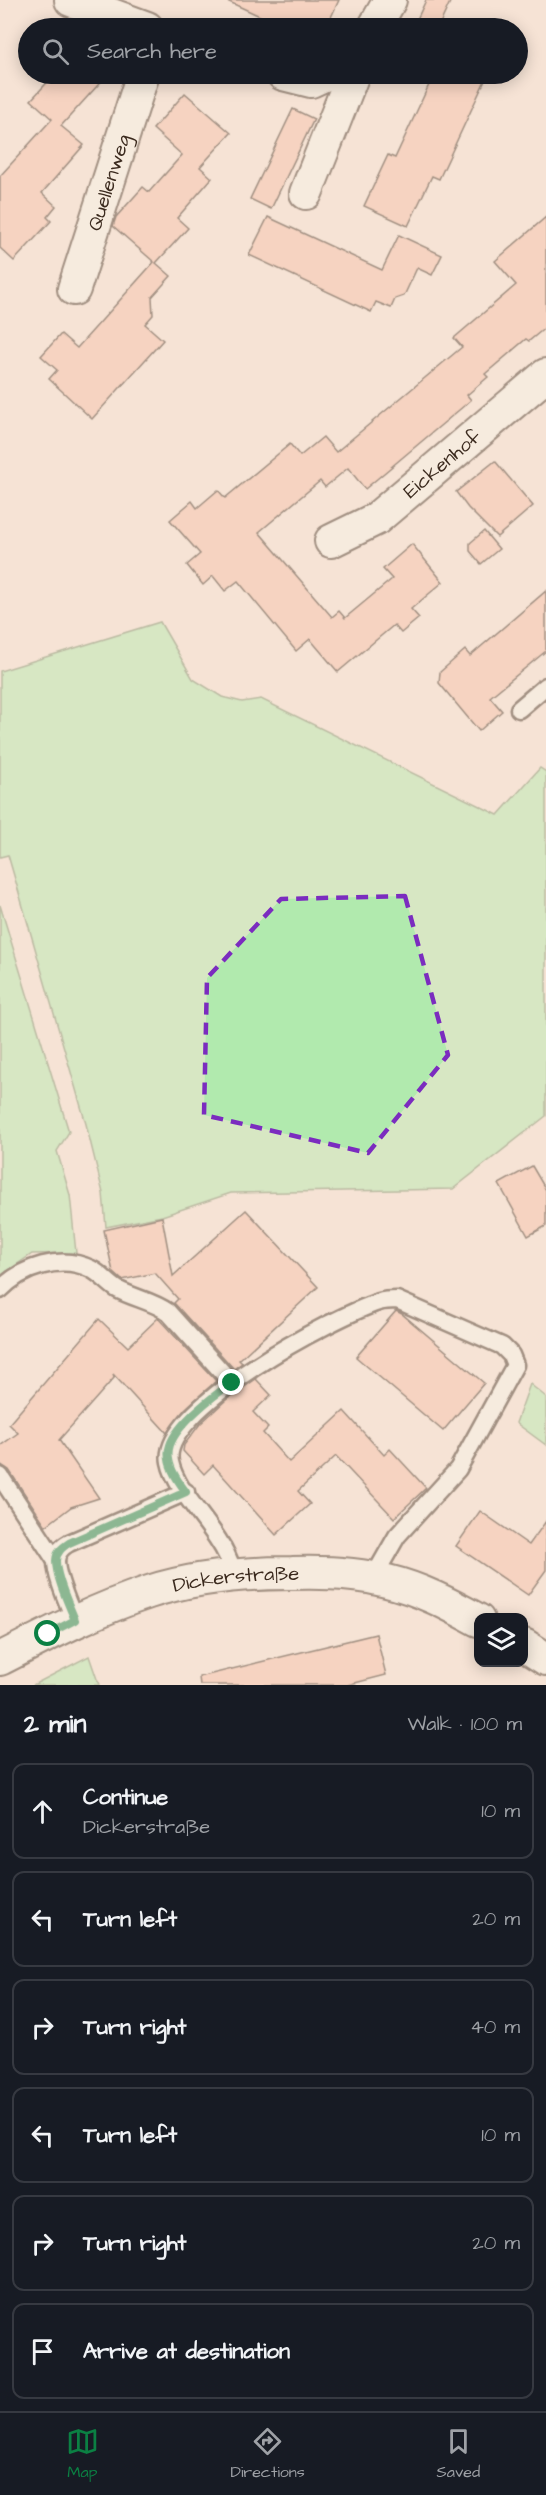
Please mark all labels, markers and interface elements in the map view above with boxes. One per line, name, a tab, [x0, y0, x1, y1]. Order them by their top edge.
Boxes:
search box	[18, 18, 528, 84]
icon: search	[39, 35, 72, 68]
text: Search here	[87, 36, 217, 67]
street label: Quellenweg	[81, 131, 139, 234]
street label: Eickenhof	[397, 423, 487, 505]
route end	[218, 1369, 244, 1395]
street label: Dickerstraße	[170, 1560, 300, 1600]
map controls	[474, 1613, 528, 1667]
button: layers	[474, 1613, 528, 1667]
route start	[34, 1620, 60, 1646]
text: 2 min	[24, 1706, 86, 1742]
text: Walk · 100 m	[407, 1710, 522, 1738]
text: Continue	[83, 1782, 168, 1813]
icon: ahead	[26, 1795, 59, 1828]
text: 10 m	[481, 1797, 520, 1825]
text: Dickerstraße	[83, 1813, 210, 1841]
icon: left	[26, 1903, 59, 1936]
text: Turn left	[83, 1904, 177, 1935]
text: 20 m	[472, 1905, 520, 1933]
icon: right	[26, 2011, 59, 2044]
text: Turn right	[83, 2012, 186, 2043]
text: 40 m	[470, 2013, 520, 2041]
icon: left	[26, 2119, 59, 2152]
text: Turn left	[83, 2120, 177, 2151]
text: 10 m	[481, 2121, 520, 2149]
icon: right	[26, 2227, 59, 2260]
text: Turn right	[83, 2228, 186, 2259]
text: 20 m	[472, 2229, 520, 2257]
icon: arrive	[26, 2335, 59, 2368]
text: Arrive at destination	[83, 2336, 290, 2367]
tab: Map	[66, 2425, 99, 2483]
tab: Directions	[231, 2425, 305, 2483]
tab: Saved	[437, 2425, 480, 2483]

